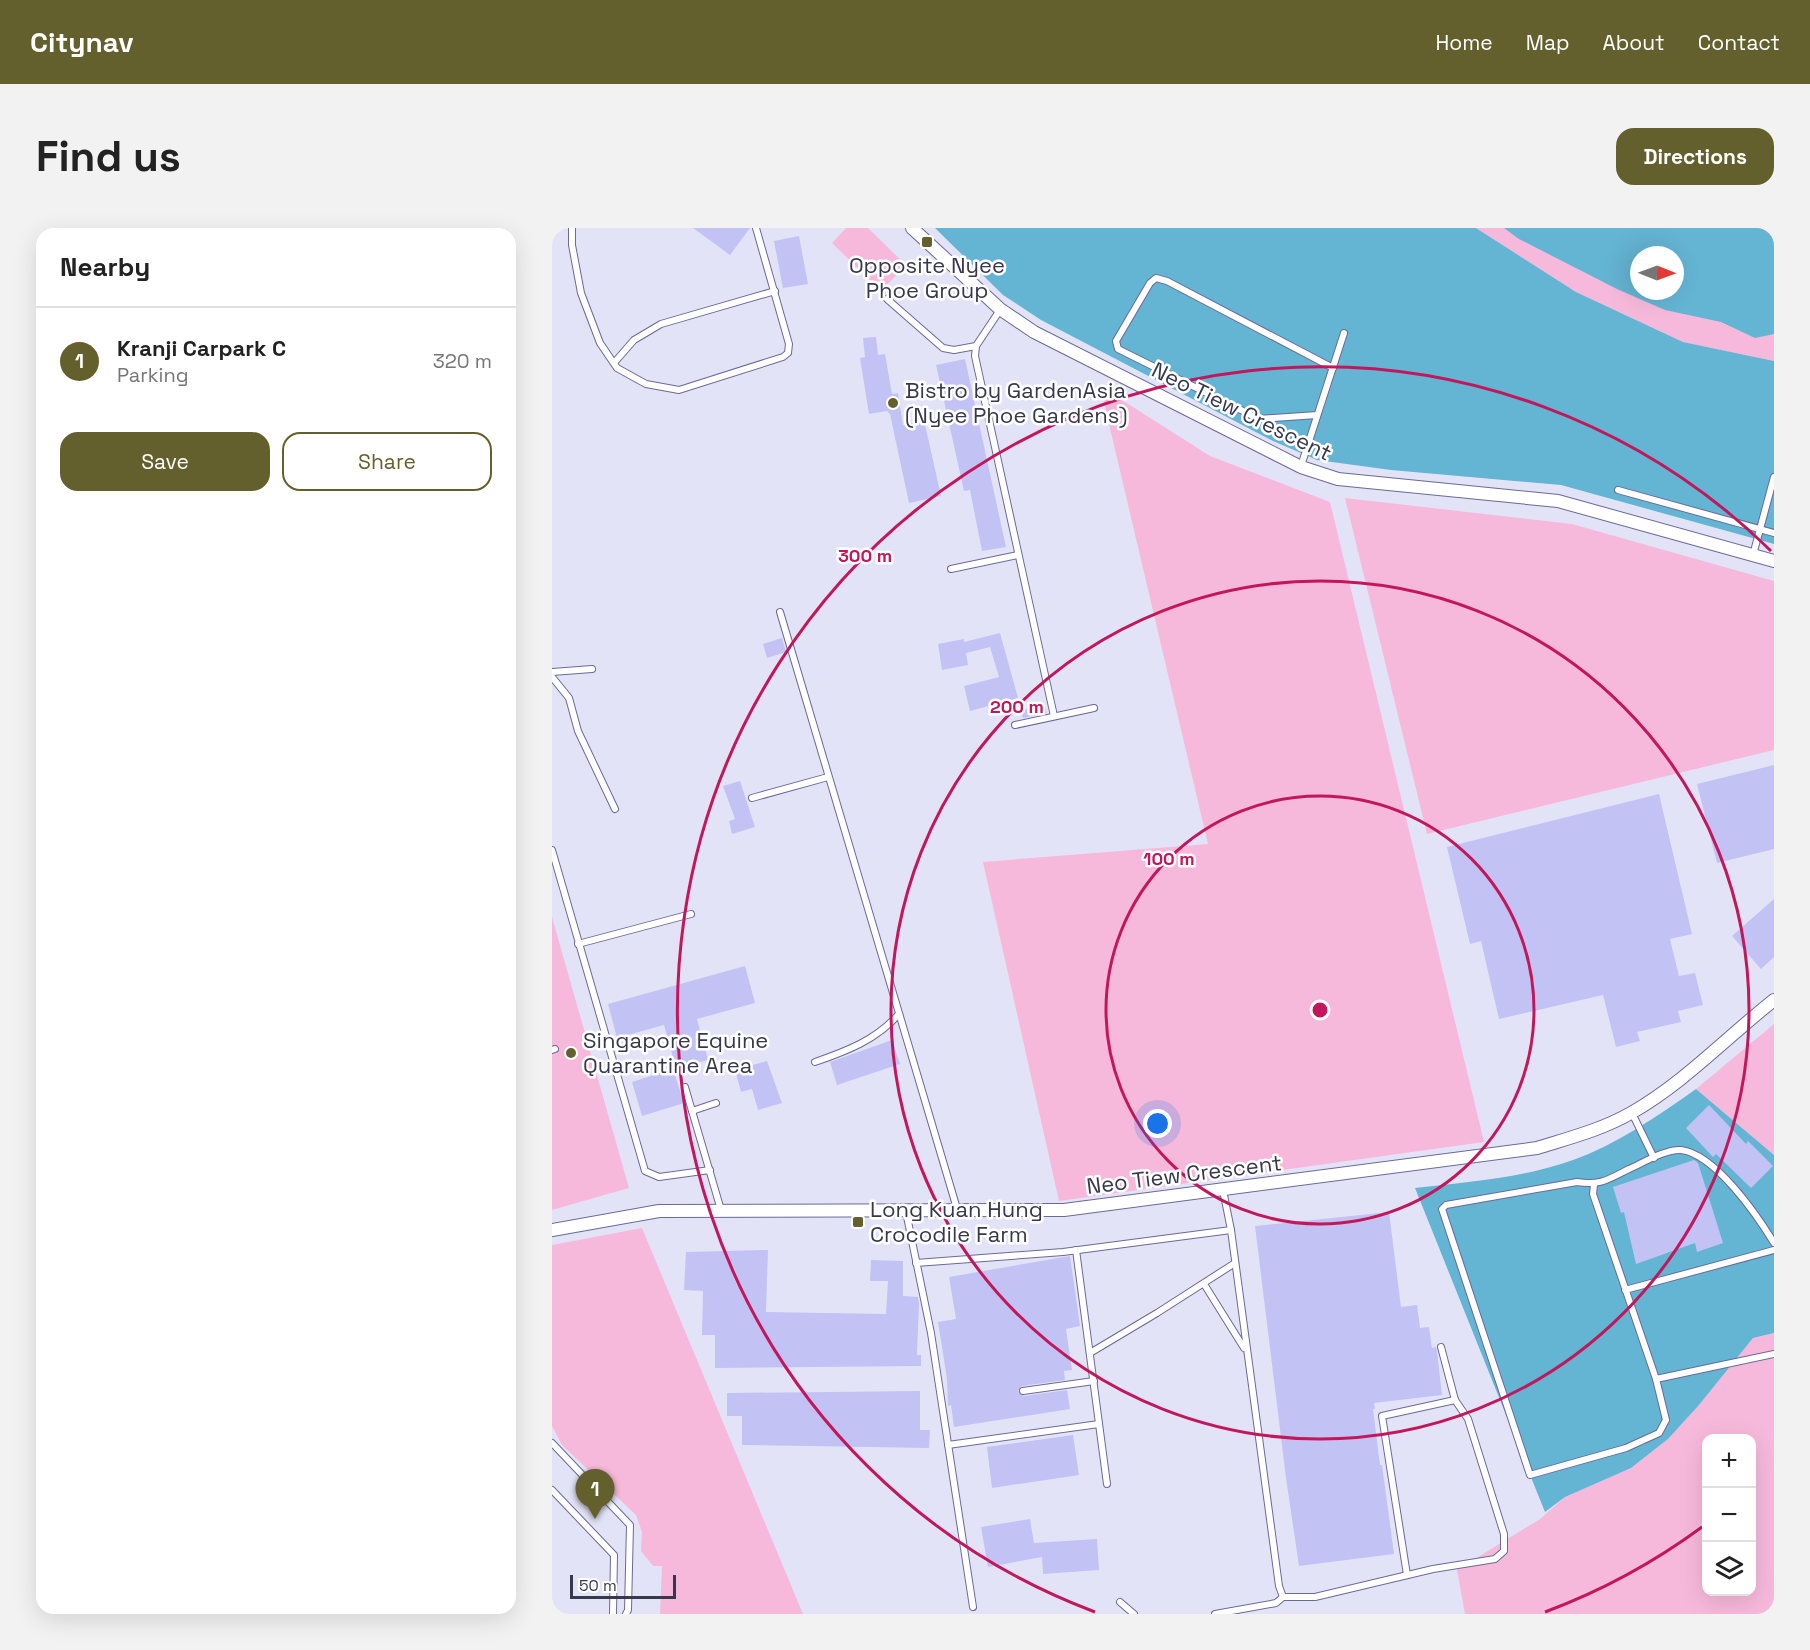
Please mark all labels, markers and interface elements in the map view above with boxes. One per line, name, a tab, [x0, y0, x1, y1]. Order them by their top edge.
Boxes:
text: Citynav	[30, 24, 134, 60]
text: Home	[1435, 29, 1493, 56]
text: Map	[1526, 29, 1570, 56]
text: About	[1603, 29, 1665, 56]
text: Contact	[1698, 29, 1780, 56]
button: Directions	[1616, 128, 1774, 185]
text: Find us	[36, 130, 181, 183]
marker: Opposite Nyee Phoe Group	[920, 235, 934, 249]
north arrow	[1630, 246, 1684, 300]
text: Nearby	[60, 250, 150, 284]
place label: Opposite Nyee Phoe Group	[849, 251, 1005, 304]
text: Kranji Carpark C	[117, 334, 286, 362]
text: 1	[75, 348, 84, 374]
text: 320 m	[433, 348, 492, 374]
street label: Neo Tiew Crescent	[1147, 355, 1337, 467]
text: Parking	[117, 362, 189, 388]
place label: Bistro by GardenAsia (Nyee Phoe Gardens)	[905, 376, 1128, 429]
marker: Bistro by GardenAsia (Nyee Phoe Gardens)	[886, 396, 900, 410]
button: Save	[60, 432, 270, 491]
button: Share	[282, 432, 492, 491]
text: 300 m	[838, 544, 892, 567]
text: 200 m	[990, 695, 1044, 718]
text: 100 m	[1143, 847, 1195, 870]
centre of rings	[1310, 1000, 1330, 1020]
place label: Singapore Equine Quarantine Area	[583, 1026, 768, 1079]
marker: Singapore Equine Quarantine Area	[564, 1046, 578, 1060]
your location	[1143, 1109, 1172, 1138]
street label: Neo Tiew Crescent	[1085, 1148, 1283, 1200]
place label: Long Kuan Hung Crocodile Farm	[870, 1195, 1043, 1248]
marker: Long Kuan Hung Crocodile Farm	[851, 1215, 865, 1229]
map controls	[1702, 1434, 1756, 1596]
button: +	[1702, 1434, 1756, 1488]
pin: 1	[576, 1470, 615, 1519]
button: −	[1702, 1488, 1756, 1542]
button: layers	[1702, 1542, 1756, 1596]
scale bar	[570, 1572, 676, 1600]
text: 50 m	[579, 1575, 617, 1596]

